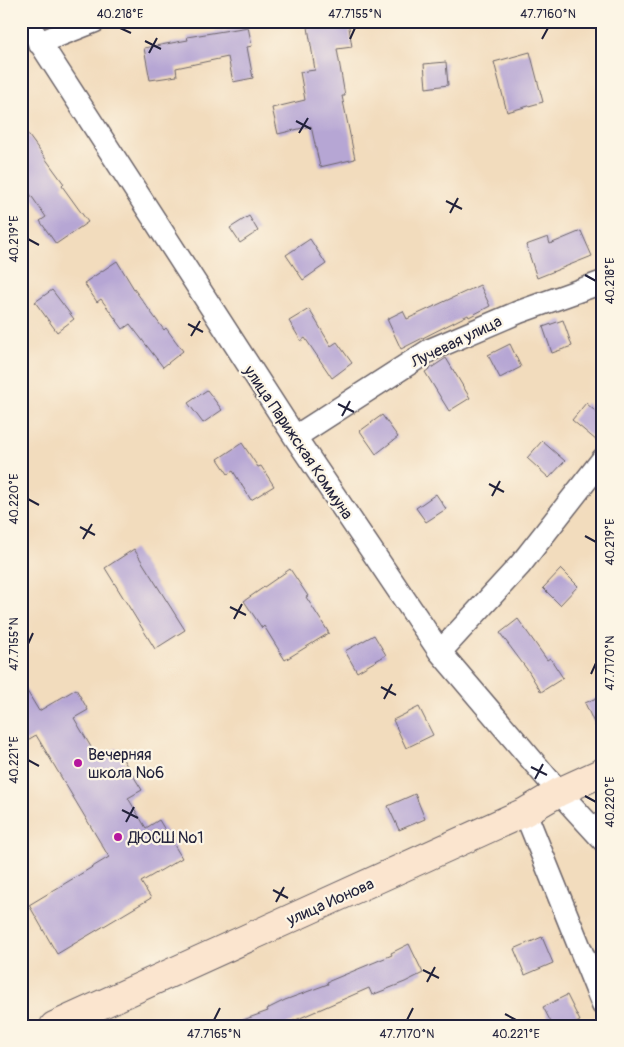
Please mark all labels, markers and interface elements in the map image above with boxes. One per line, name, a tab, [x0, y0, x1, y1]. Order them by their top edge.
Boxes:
text: 40.218°E	[97, 7, 143, 22]
text: 47.7155°N	[328, 7, 382, 22]
text: 47.7160°N	[520, 7, 576, 22]
text: 40.219°E	[7, 216, 22, 262]
text: 40.218°E	[603, 258, 618, 304]
street label: Лучевая улица	[407, 311, 505, 373]
street label: улица Парижская Коммуна	[239, 361, 357, 523]
text: 40.220°E	[7, 474, 22, 524]
text: 40.219°E	[603, 519, 618, 565]
text: 47.7155°N	[7, 617, 22, 671]
text: 47.7170°N	[603, 636, 618, 690]
text: 40.221°E	[7, 736, 22, 784]
place label: Вечерняя школа №6	[88, 745, 164, 783]
marker: Вечерняя школа №6	[72, 757, 84, 769]
text: 40.220°E	[603, 777, 618, 827]
place label: ДЮСШ №1	[127, 828, 203, 848]
marker: ДЮСШ №1	[112, 831, 124, 843]
street label: улица Ионова	[283, 874, 377, 930]
text: 47.7165°N	[187, 1027, 241, 1042]
text: 47.7170°N	[380, 1027, 434, 1042]
text: 40.221°E	[492, 1027, 540, 1042]

